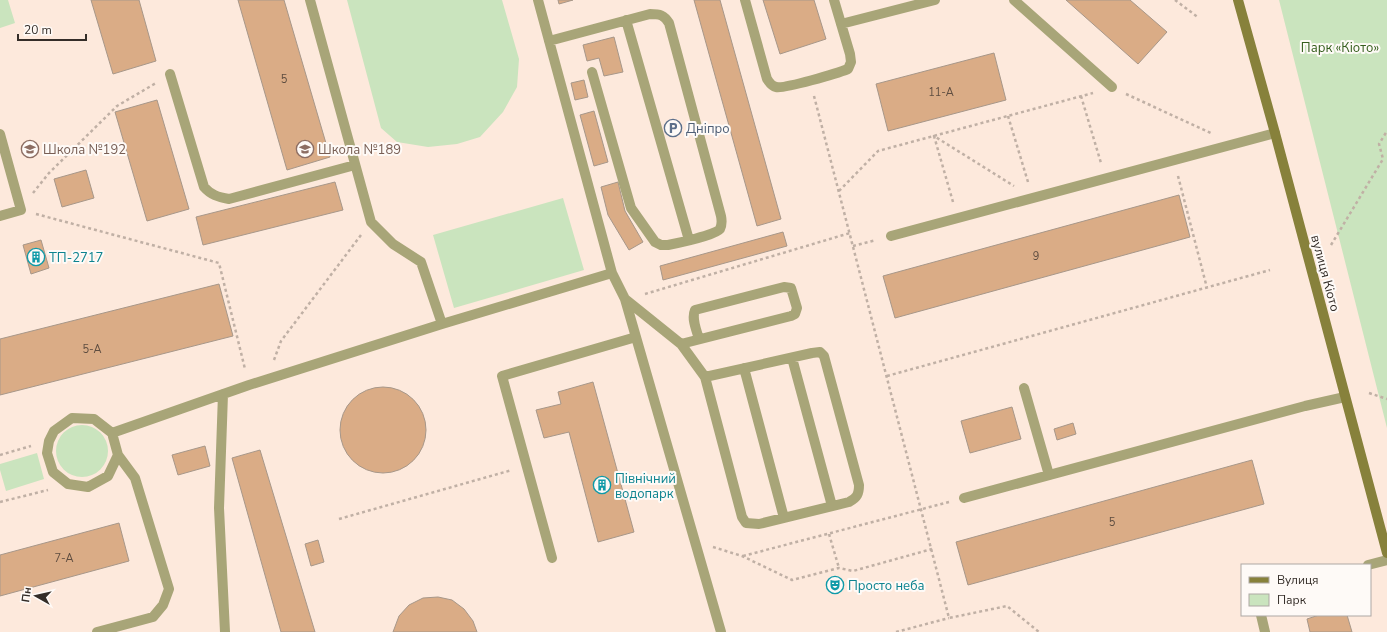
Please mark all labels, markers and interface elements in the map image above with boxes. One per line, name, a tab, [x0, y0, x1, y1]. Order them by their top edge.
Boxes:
scale bar	[18, 16, 86, 42]
text: 20 m	[24, 22, 52, 38]
park label: Парк «Кіото»	[1301, 39, 1379, 57]
house number: 5	[281, 72, 288, 87]
house number: 11-А	[928, 85, 954, 100]
parking icon: Дніпро	[663, 118, 683, 138]
place label: Дніпро	[686, 120, 730, 138]
school or university icon: Школа №192	[20, 139, 40, 159]
school or university icon: Школа №189	[295, 139, 315, 159]
place label: Школа №192	[43, 141, 126, 159]
place label: Школа №189	[318, 141, 401, 159]
street label: вулиця Кіото	[1306, 233, 1344, 314]
building icon: ТП-2717	[26, 247, 46, 267]
place label: ТП-2717	[49, 249, 103, 267]
house number: 9	[1033, 249, 1039, 264]
house number: 5-А	[82, 342, 102, 357]
place label: Північний водопарк	[615, 470, 676, 503]
building icon: Північний водопарк	[592, 475, 612, 495]
house number: 5	[1109, 515, 1116, 530]
house number: 7-А	[54, 551, 74, 566]
legend	[1241, 564, 1371, 616]
text: Вулиця	[1277, 572, 1319, 588]
theatre icon: Просто неба	[825, 575, 845, 595]
north arrow	[16, 576, 56, 616]
place label: Просто неба	[848, 577, 925, 595]
text: Пн	[18, 586, 35, 603]
text: Парк	[1277, 592, 1307, 608]

